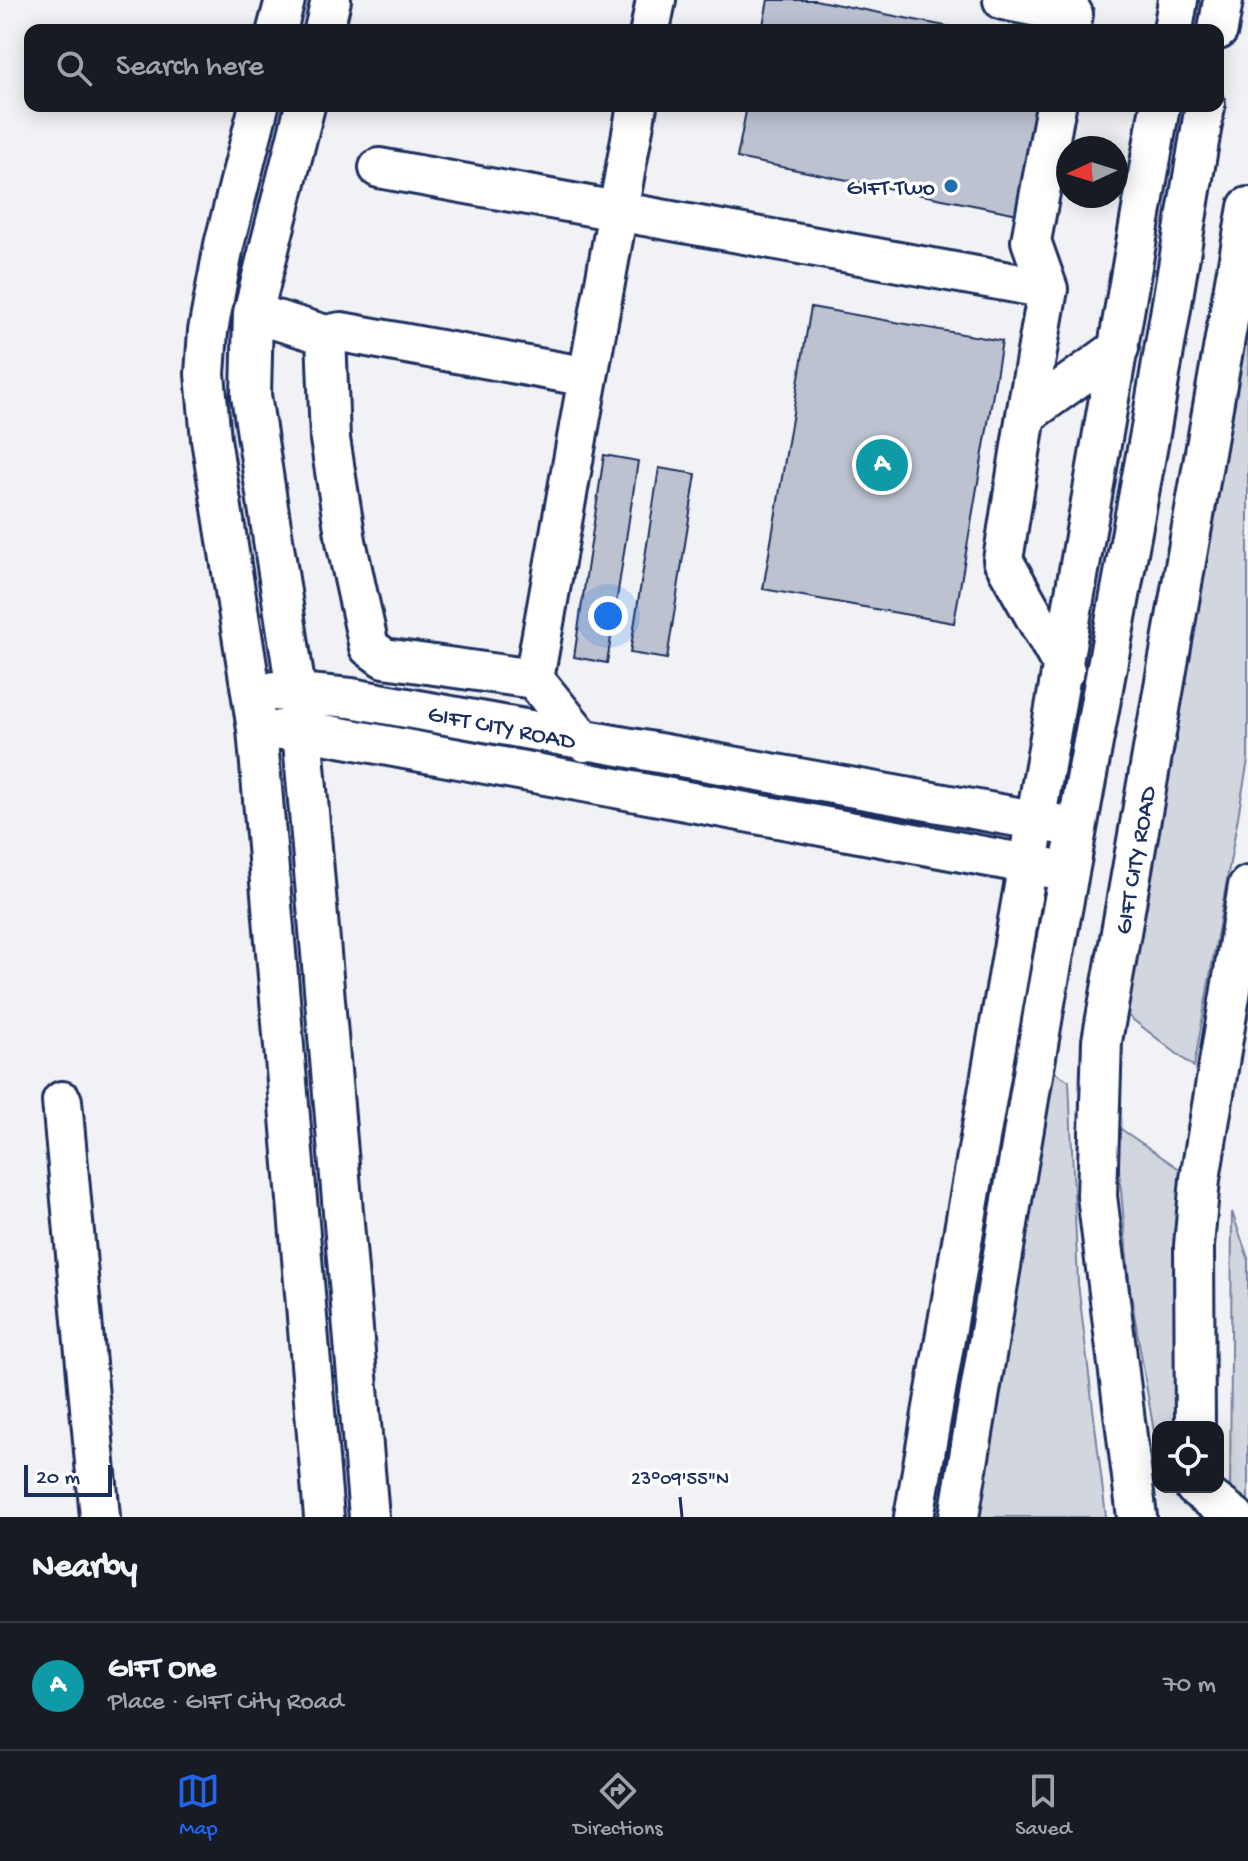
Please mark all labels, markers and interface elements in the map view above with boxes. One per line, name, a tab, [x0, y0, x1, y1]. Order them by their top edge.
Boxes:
search box	[24, 24, 1224, 112]
icon: search	[52, 46, 96, 90]
text: Search here	[116, 51, 264, 86]
north arrow	[1056, 136, 1128, 208]
place label: GIFT Two	[847, 175, 935, 204]
marker: GIFT Two	[942, 177, 960, 195]
pin: A	[856, 435, 908, 495]
your location	[588, 596, 628, 636]
street label: GIFT CITY ROAD	[425, 701, 578, 758]
street label: GIFT CITY ROAD	[1110, 784, 1165, 937]
map controls	[1152, 1421, 1224, 1493]
button: locate	[1152, 1421, 1224, 1493]
scale bar	[24, 1461, 112, 1497]
text: 20 m	[36, 1466, 80, 1492]
text: 23°09'55"N	[631, 1469, 729, 1492]
text: Nearby	[32, 1549, 137, 1589]
text: GIFT One	[108, 1653, 216, 1688]
text: A	[50, 1671, 66, 1702]
text: 70 m	[1163, 1671, 1216, 1702]
text: Place · GIFT City Road	[108, 1688, 343, 1719]
tab: Map	[176, 1769, 220, 1843]
tab: Directions	[573, 1769, 663, 1843]
tab: Saved	[1015, 1769, 1072, 1843]

